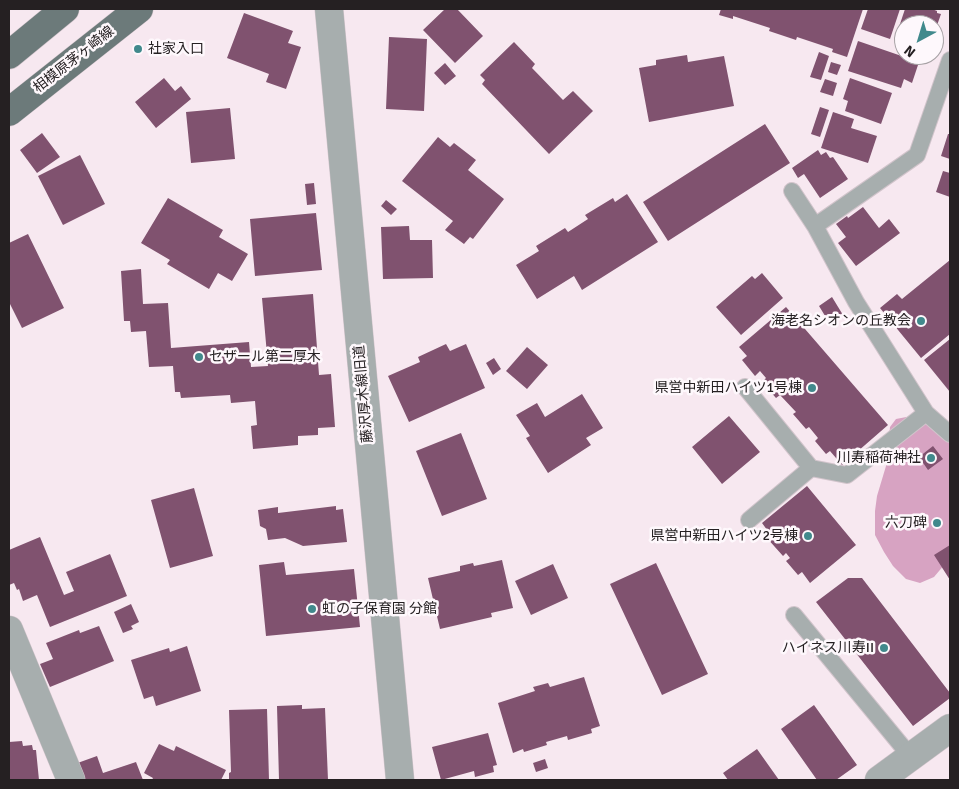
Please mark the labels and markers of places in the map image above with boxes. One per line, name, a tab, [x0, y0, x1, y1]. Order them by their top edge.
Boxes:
place label: 社家入口	[148, 41, 204, 57]
marker: 社家入口	[132, 43, 144, 55]
place label: 海老名シオンの丘教会	[771, 313, 911, 329]
marker: 海老名シオンの丘教会	[915, 315, 927, 327]
place label: セザール第二厚木	[209, 349, 321, 365]
marker: セザール第二厚木	[193, 351, 205, 363]
place label: 県営中新田ハイツ1号棟	[654, 380, 802, 396]
marker: 県営中新田ハイツ1号棟	[806, 382, 818, 394]
place label: 川寿稲荷神社	[837, 450, 921, 466]
marker: 川寿稲荷神社	[925, 452, 937, 464]
place label: 六刀碑	[885, 515, 927, 531]
marker: 六刀碑	[931, 517, 943, 529]
place label: 県営中新田ハイツ2号棟	[650, 528, 798, 544]
marker: 県営中新田ハイツ2号棟	[802, 530, 814, 542]
place label: 虹の子保育園 分館	[322, 601, 437, 617]
marker: 虹の子保育園 分館	[306, 603, 318, 615]
place label: ハイネス川寿II	[782, 640, 874, 656]
marker: ハイネス川寿II	[878, 642, 890, 654]

